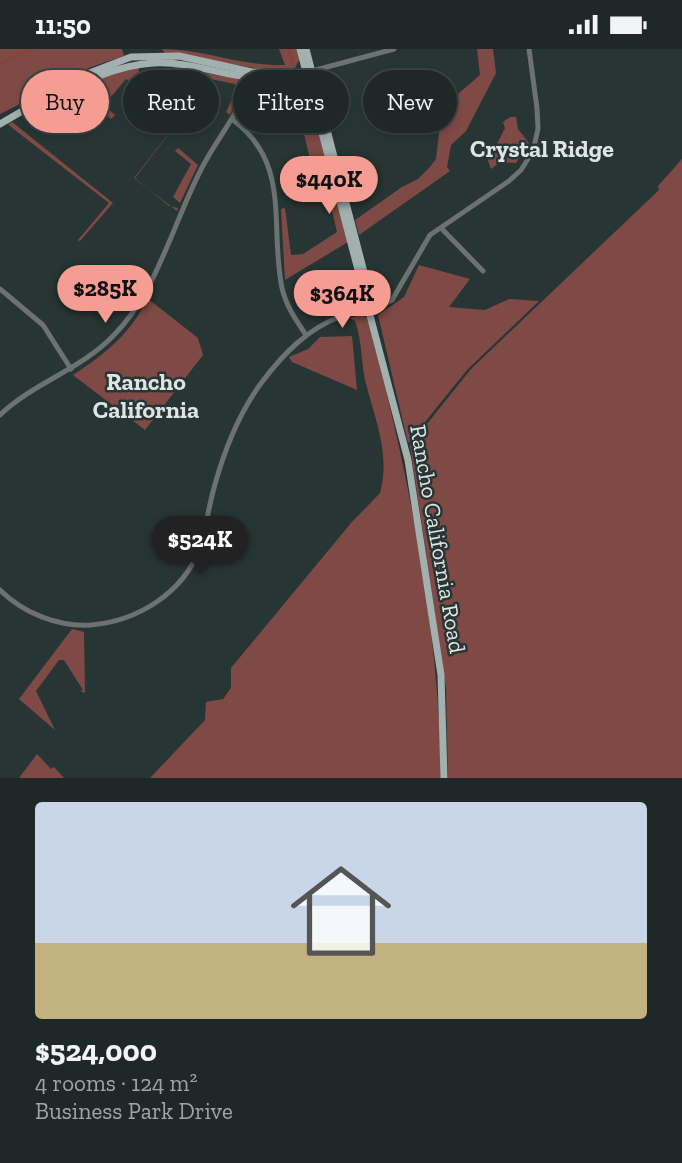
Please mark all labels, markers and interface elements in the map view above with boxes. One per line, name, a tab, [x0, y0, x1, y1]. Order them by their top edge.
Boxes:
text: 11:50	[35, 9, 91, 41]
chip: Buy	[21, 70, 109, 133]
chip: Rent	[123, 70, 219, 133]
chip: Filters	[233, 70, 349, 133]
chip: New	[363, 70, 457, 133]
district label: Crystal Ridge	[470, 134, 614, 163]
pin: $440K	[280, 157, 378, 216]
text: $440K	[296, 165, 362, 193]
pin: $285K	[56, 265, 154, 325]
pin: $364K	[293, 271, 391, 330]
text: $285K	[73, 274, 137, 302]
text: $364K	[310, 279, 374, 307]
district label: Rancho California	[93, 367, 199, 424]
street label: Rancho California Road	[404, 423, 472, 656]
pin: $524K	[151, 517, 249, 576]
text: $524K	[168, 525, 232, 553]
icon: home	[278, 848, 404, 974]
text: $524,000	[35, 1033, 157, 1069]
text: 4 rooms · 124 m²	[35, 1069, 197, 1097]
text: Business Park Drive	[35, 1097, 233, 1125]

